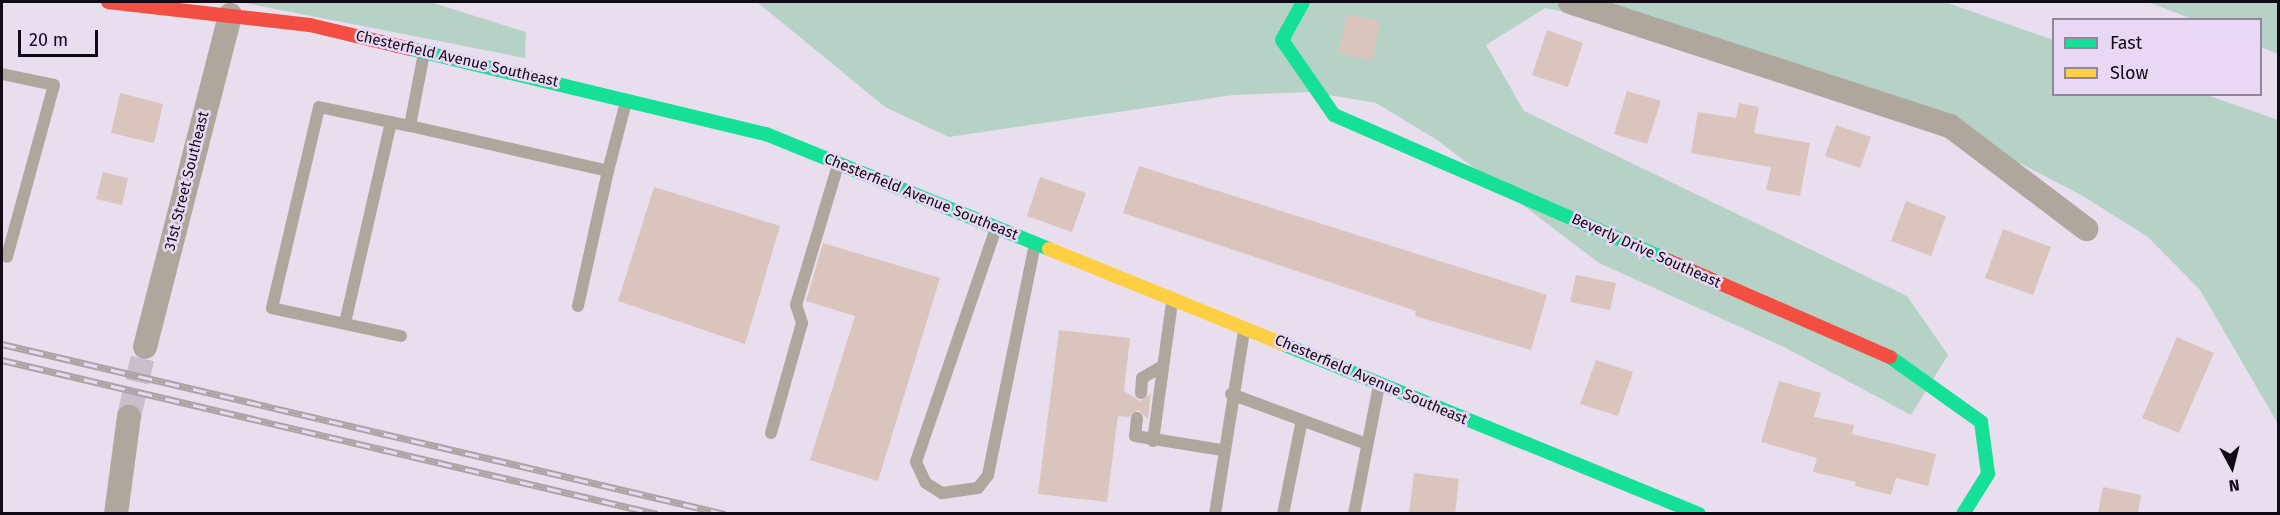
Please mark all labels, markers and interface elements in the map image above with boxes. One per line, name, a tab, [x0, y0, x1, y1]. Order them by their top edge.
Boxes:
scale bar	[21, 18, 100, 56]
legend	[2052, 18, 2262, 96]
street label: Chesterfield Avenue Southeast	[354, 27, 560, 91]
text: 20 m	[29, 29, 68, 51]
text: Fast	[2110, 32, 2142, 54]
text: Slow	[2110, 62, 2148, 84]
street label: 31st Street Southeast	[161, 109, 213, 253]
street label: Chesterfield Avenue Southeast	[821, 150, 1021, 244]
street label: Beverly Drive Southeast	[1569, 210, 1723, 292]
street label: Chesterfield Avenue Southeast	[1272, 331, 1470, 429]
north arrow	[2202, 437, 2262, 497]
text: N	[2228, 475, 2241, 495]

